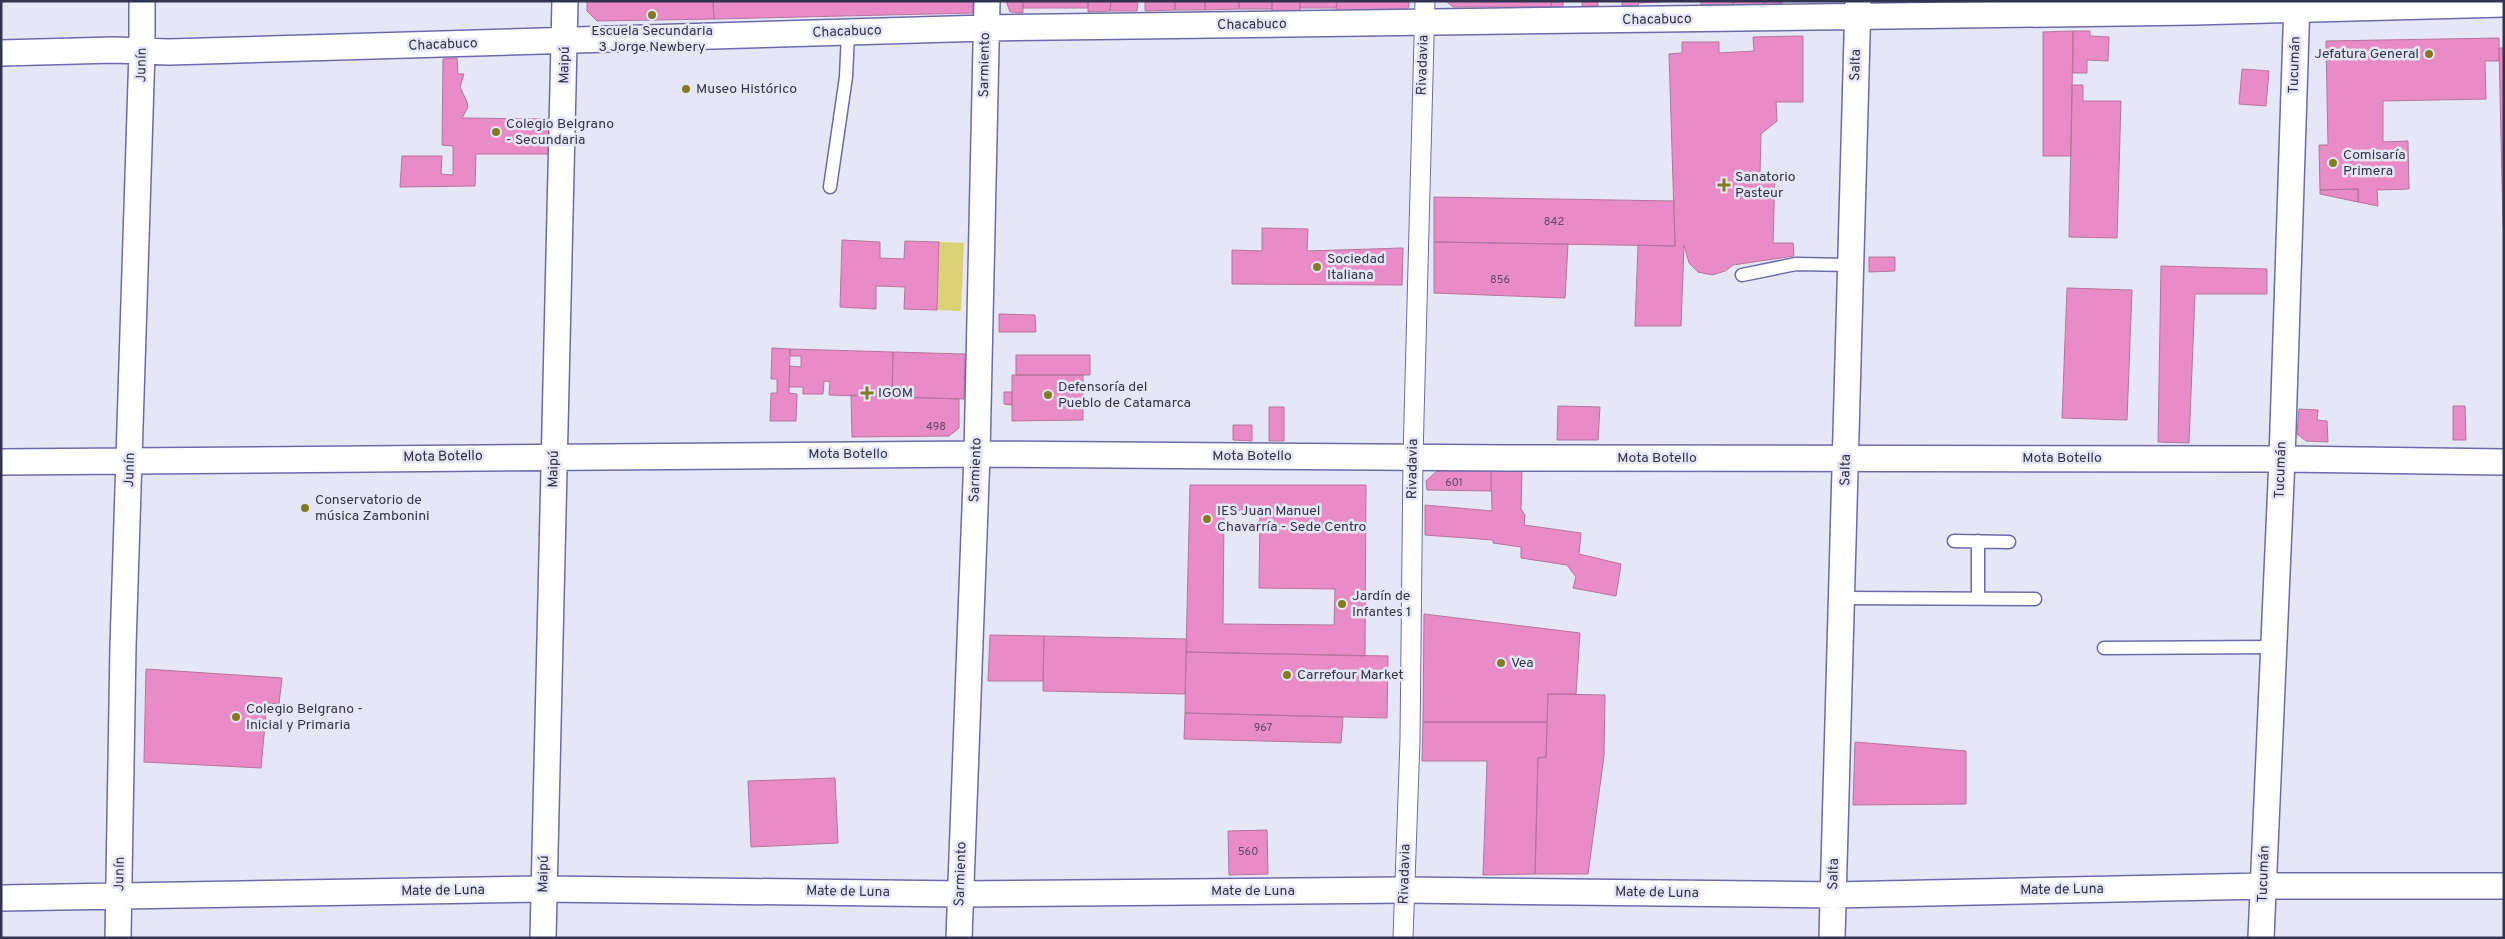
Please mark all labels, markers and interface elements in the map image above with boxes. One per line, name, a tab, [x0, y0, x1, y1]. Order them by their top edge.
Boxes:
marker: Escuela Secundaria 3 Jorge Newbery	[646, 9, 658, 21]
street label: Chacabuco	[1622, 11, 1692, 29]
street label: Chacabuco	[1217, 16, 1287, 34]
street label: Chacabuco	[812, 22, 882, 42]
place label: Escuela Secundaria 3 Jorge Newbery	[591, 23, 713, 56]
street label: Sarmiento	[976, 32, 994, 98]
street label: Rivadavia	[1413, 34, 1433, 96]
street label: Chacabuco	[408, 35, 478, 55]
street label: Tucumán	[2286, 36, 2304, 94]
street label: Maipú	[556, 46, 574, 84]
place label: Jefatura General	[2314, 46, 2419, 63]
street label: Junín	[133, 47, 151, 83]
marker: Jefatura General	[2423, 48, 2435, 60]
street label: Salta	[1847, 49, 1865, 81]
place label: Museo Histórico	[696, 81, 797, 98]
marker: Museo Histórico	[680, 83, 692, 95]
place label: Colegio Belgrano - Secundaria	[506, 116, 614, 149]
marker: Colegio Belgrano - Secundaria	[490, 126, 502, 138]
place label: Comisaría Primera	[2343, 147, 2406, 180]
marker: Comisaría Primera	[2327, 157, 2339, 169]
place label: Sanatorio Pasteur	[1735, 169, 1796, 202]
marker: Sanatorio Pasteur	[1717, 178, 1731, 192]
house number: 842	[1544, 215, 1564, 229]
place label: Sociedad Italiana	[1327, 251, 1385, 284]
marker: Sociedad Italiana	[1311, 261, 1323, 273]
house number: 856	[1490, 273, 1510, 287]
place label: Defensoría del Pueblo de Catamarca	[1058, 379, 1191, 412]
place label: IGOM	[878, 385, 913, 402]
marker: IGOM	[860, 386, 874, 400]
marker: Defensoría del Pueblo de Catamarca	[1042, 389, 1054, 401]
house number: 498	[926, 420, 946, 434]
street label: Sarmiento	[966, 437, 986, 503]
street label: Rivadavia	[1404, 439, 1422, 499]
street label: Tucumán	[2272, 441, 2290, 499]
street label: Mota Botello	[808, 446, 888, 463]
street label: Mota Botello	[403, 448, 483, 466]
street label: Mota Botello	[1212, 448, 1292, 465]
street label: Maipú	[545, 450, 563, 488]
street label: Mota Botello	[1617, 450, 1697, 467]
street label: Mota Botello	[2022, 450, 2102, 467]
street label: Junín	[121, 452, 139, 488]
street label: Salta	[1837, 454, 1855, 486]
house number: 601	[1445, 476, 1463, 490]
place label: Conservatorio de música Zambonini	[315, 492, 430, 525]
marker: Conservatorio de música Zambonini	[299, 502, 311, 514]
place label: IES Juan Manuel Chavarría - Sede Centro	[1217, 503, 1367, 536]
marker: IES Juan Manuel Chavarría - Sede Centro	[1201, 513, 1213, 525]
place label: Jardín de Infantes 1	[1352, 588, 1411, 621]
marker: Jardín de Infantes 1	[1336, 598, 1348, 610]
place label: Vea	[1511, 655, 1534, 672]
marker: Vea	[1495, 657, 1507, 669]
place label: Carrefour Market	[1297, 667, 1404, 684]
marker: Carrefour Market	[1281, 669, 1293, 681]
place label: Colegio Belgrano - Inicial y Primaria	[246, 701, 363, 734]
marker: Colegio Belgrano - Inicial y Primaria	[230, 711, 242, 723]
house number: 967	[1254, 721, 1273, 735]
street label: Sarmiento	[951, 841, 971, 907]
street label: Rivadavia	[1395, 843, 1415, 905]
house number: 560	[1238, 845, 1258, 859]
street label: Tucumán	[2255, 845, 2273, 903]
street label: Maipú	[535, 855, 553, 893]
street label: Junín	[111, 856, 129, 892]
street label: Salta	[1825, 858, 1843, 890]
street label: Mate de Luna	[2020, 881, 2104, 899]
street label: Mate de Luna	[401, 882, 485, 900]
street label: Mate de Luna	[806, 883, 890, 901]
street label: Mate de Luna	[1211, 883, 1295, 900]
street label: Mate de Luna	[1615, 884, 1699, 902]

